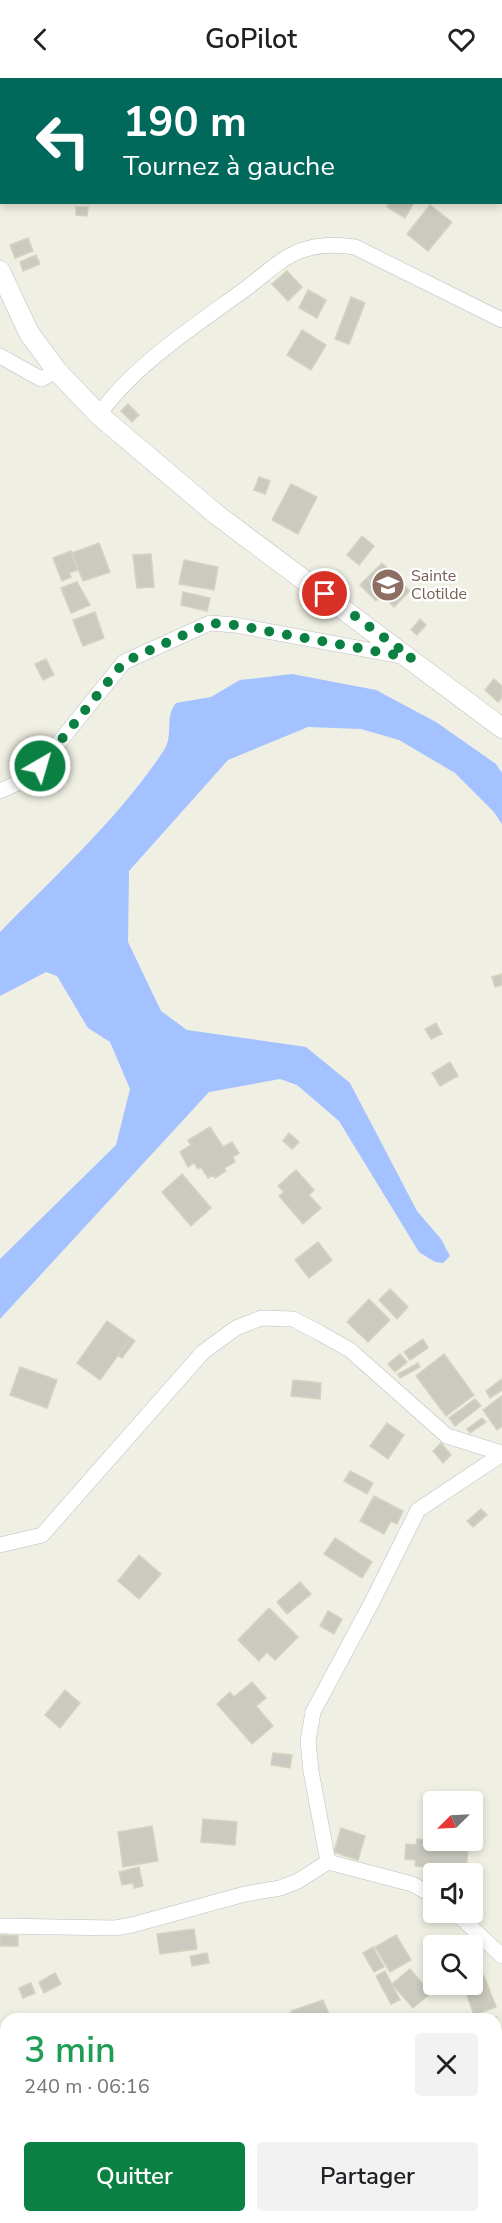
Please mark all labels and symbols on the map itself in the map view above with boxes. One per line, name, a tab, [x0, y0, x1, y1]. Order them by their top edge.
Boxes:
place label: Sainte Clotilde	[411, 565, 467, 605]
school or university icon: Sainte Clotilde	[370, 567, 406, 603]
pin	[299, 568, 350, 619]
position arrow	[8, 734, 72, 798]
north arrow	[423, 1791, 483, 1851]

